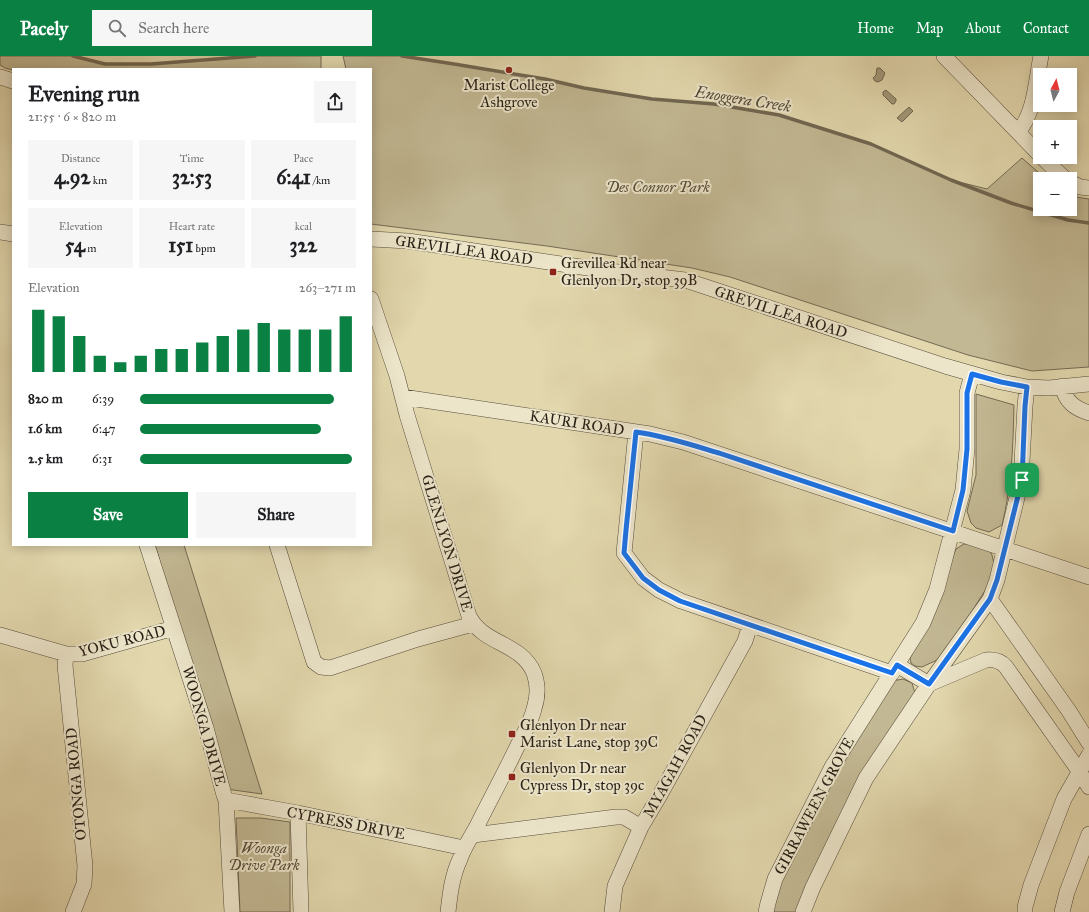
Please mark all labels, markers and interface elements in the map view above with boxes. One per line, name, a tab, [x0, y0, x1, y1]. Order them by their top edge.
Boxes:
search box	[92, 10, 372, 46]
text: Pacely	[20, 17, 68, 40]
icon: search	[106, 17, 128, 39]
text: Search here	[138, 19, 209, 37]
text: Home	[857, 20, 894, 37]
text: Map	[916, 20, 943, 37]
text: About	[965, 20, 1001, 37]
text: Contact	[1023, 20, 1069, 37]
marker: Marist College Ashgrove	[504, 65, 514, 75]
north arrow	[1033, 68, 1077, 112]
map controls	[1033, 68, 1077, 216]
place label: Marist College Ashgrove	[464, 76, 554, 111]
text: Evening run	[28, 80, 140, 107]
button: share	[314, 81, 356, 123]
water label: Enoggera Creek	[692, 82, 793, 116]
text: 21:55 · 6 × 820 m	[28, 109, 116, 125]
button: +	[1033, 120, 1077, 164]
text: Distance	[61, 152, 100, 165]
text: Time	[180, 152, 204, 165]
text: Pace	[293, 152, 313, 165]
text: 4.92	[54, 165, 90, 189]
text: 32:53	[172, 165, 212, 189]
text: 6:41	[276, 165, 311, 189]
button: −	[1033, 172, 1077, 216]
text: km	[90, 174, 107, 187]
text: /km	[311, 174, 330, 187]
park label: Des Connor Park	[606, 178, 710, 196]
text: Elevation	[59, 220, 103, 233]
text: Heart rate	[169, 220, 215, 233]
text: kcal	[295, 220, 312, 233]
street label: GREVILLEA ROAD	[394, 231, 534, 269]
text: 54	[65, 233, 85, 257]
text: 151	[168, 233, 193, 257]
text: 322	[290, 233, 317, 257]
text: m	[85, 242, 96, 255]
text: bpm	[193, 242, 216, 255]
place label: Grevillea Rd near Glenlyon Dr, stop 39B	[561, 254, 697, 289]
marker: Grevillea Rd near Glenlyon Dr, stop 39B	[548, 267, 558, 277]
text: Elevation	[28, 280, 80, 296]
text: 263–271 m	[299, 280, 356, 296]
street label: GREVILLEA ROAD	[712, 282, 850, 342]
text: 820 m	[28, 391, 63, 407]
text: 6:39	[92, 391, 114, 407]
street label: KAURI ROAD	[528, 407, 626, 439]
text: 1.6 km	[28, 421, 62, 437]
text: 6:47	[92, 421, 116, 437]
text: 2.5 km	[28, 451, 63, 467]
text: 6:31	[92, 451, 112, 467]
pin	[1005, 463, 1039, 497]
icon: arrive	[1011, 469, 1033, 491]
street label: GLENLYON DRIVE	[418, 472, 476, 614]
button: Save	[28, 492, 188, 538]
button: Share	[196, 492, 356, 538]
street label: YOKU ROAD	[77, 621, 168, 661]
street label: WOONGA DRIVE	[178, 664, 230, 788]
street label: MYAGAH ROAD	[639, 711, 711, 821]
place label: Glenlyon Dr near Marist Lane, stop 39C	[520, 716, 658, 751]
street label: OTONGA ROAD	[62, 727, 90, 841]
marker: Glenlyon Dr near Marist Lane, stop 39C	[507, 729, 517, 739]
street label: GIRRAWEEN GROVE	[770, 734, 858, 878]
place label: Glenlyon Dr near Cypress Dr, stop 39c	[520, 759, 644, 794]
marker: Glenlyon Dr near Cypress Dr, stop 39c	[507, 772, 517, 782]
street label: CYPRESS DRIVE	[285, 803, 407, 843]
park label: Woonga Drive Park	[228, 839, 300, 874]

